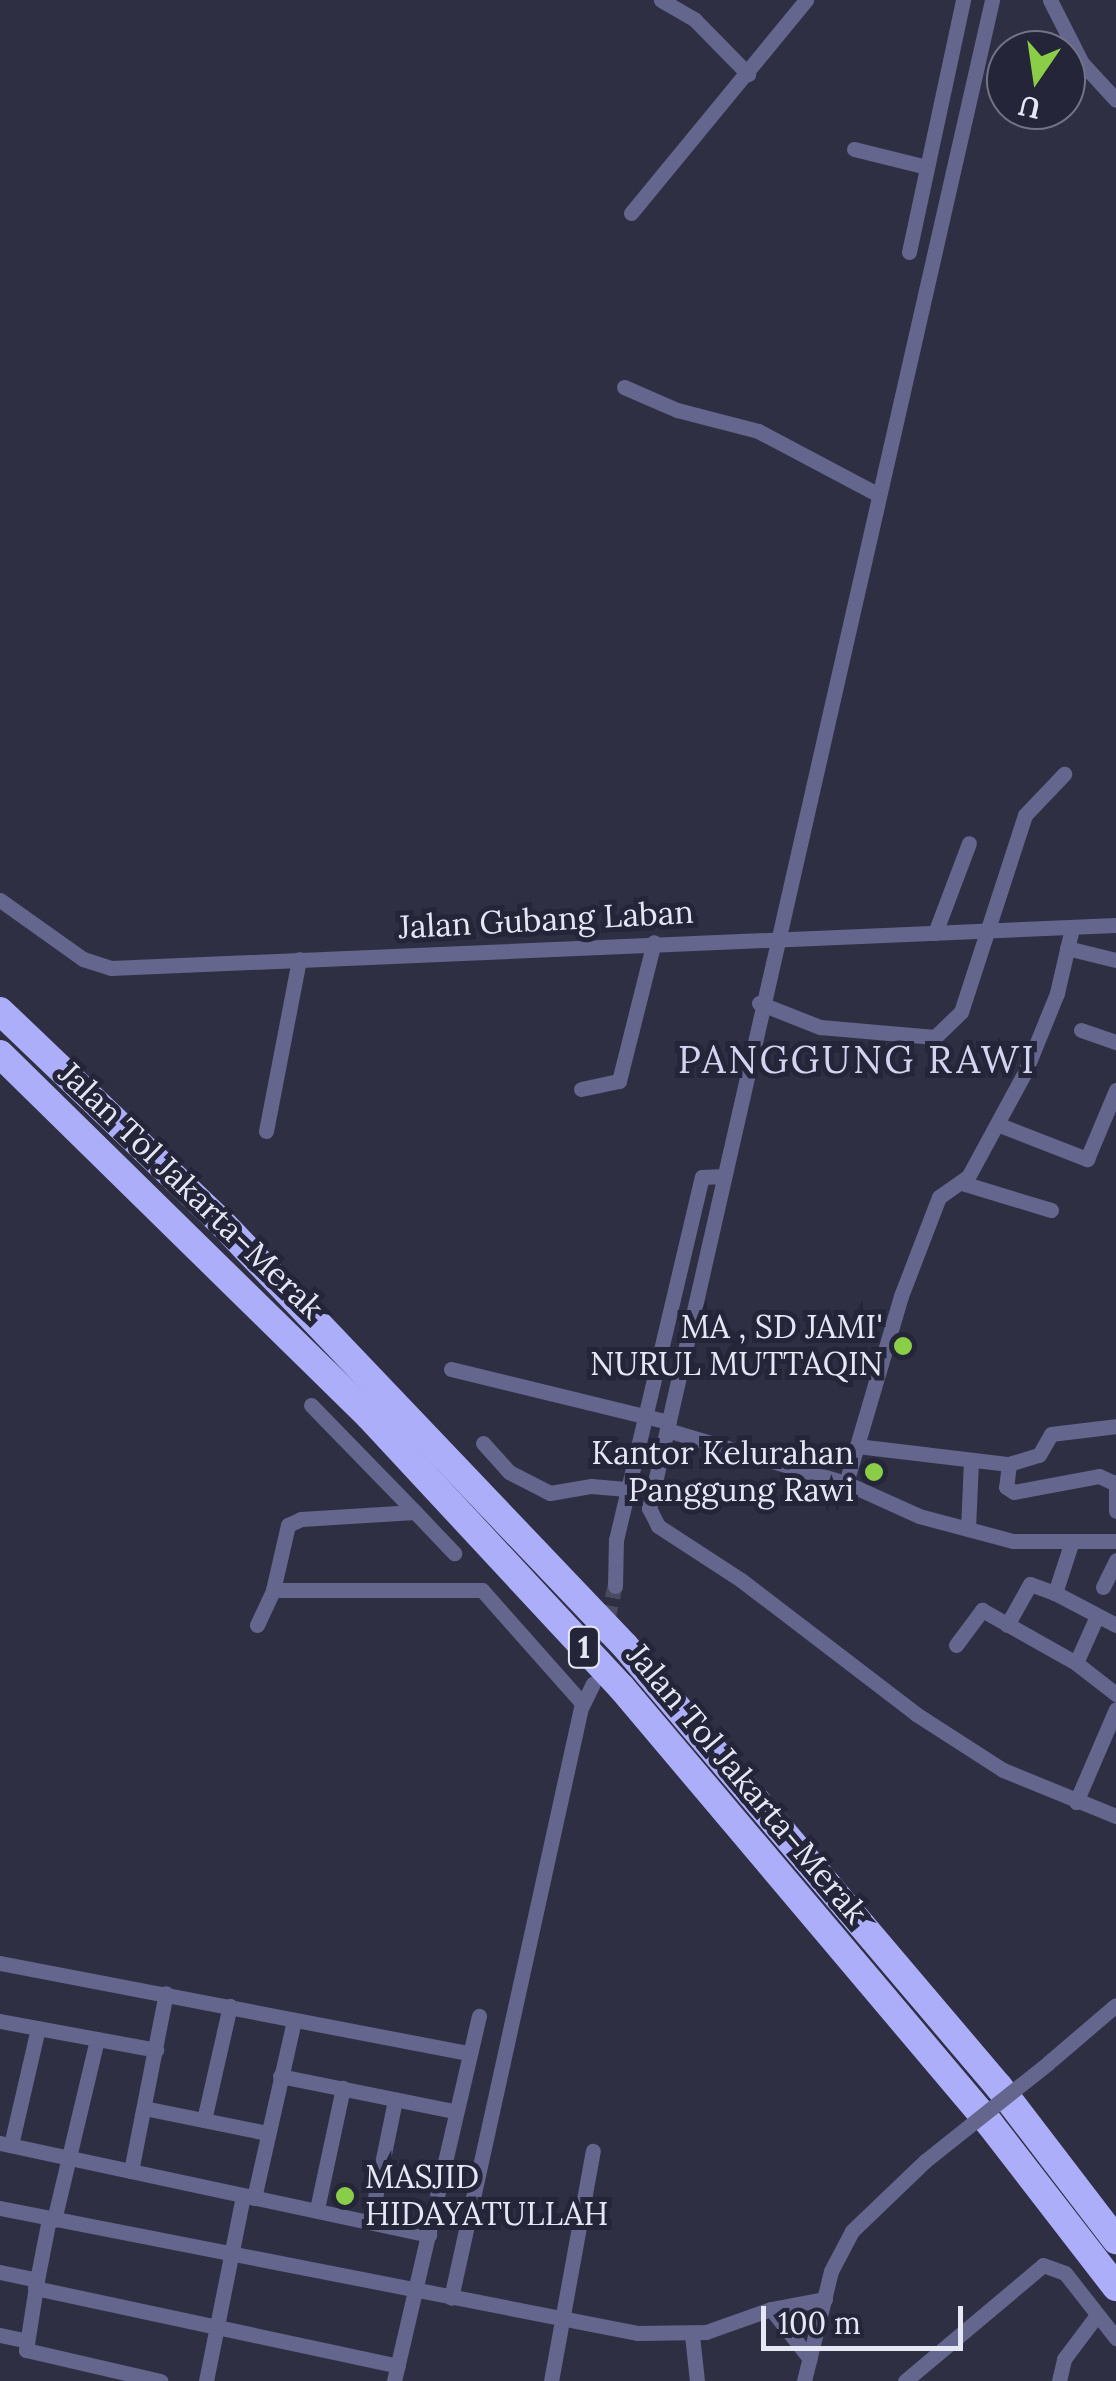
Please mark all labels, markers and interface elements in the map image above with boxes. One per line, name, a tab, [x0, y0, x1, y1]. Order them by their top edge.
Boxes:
north arrow	[986, 30, 1086, 130]
text: U	[1015, 87, 1044, 127]
street label: Jalan Gubang Laban	[397, 893, 695, 947]
district label: PANGGUNG RAWI	[678, 1037, 1036, 1083]
street label: Jalan Tol Jakarta–Merak	[51, 1055, 331, 1327]
place label: MA , SD JAMI' NURUL MUTTAQIN	[590, 1309, 883, 1384]
marker: MA , SD JAMI' NURUL MUTTAQIN	[892, 1335, 914, 1357]
place label: Kantor Kelurahan Panggung Rawi	[591, 1435, 854, 1510]
marker: Kantor Kelurahan Panggung Rawi	[863, 1461, 885, 1483]
road number: 1	[566, 1622, 602, 1672]
street label: Jalan Tol Jakarta–Merak	[619, 1637, 875, 1931]
place label: MASJID HIDAYATULLAH	[365, 2159, 608, 2234]
marker: MASJID HIDAYATULLAH	[334, 2185, 356, 2207]
scale bar	[766, 2286, 968, 2348]
text: 100 m	[778, 2304, 861, 2342]

